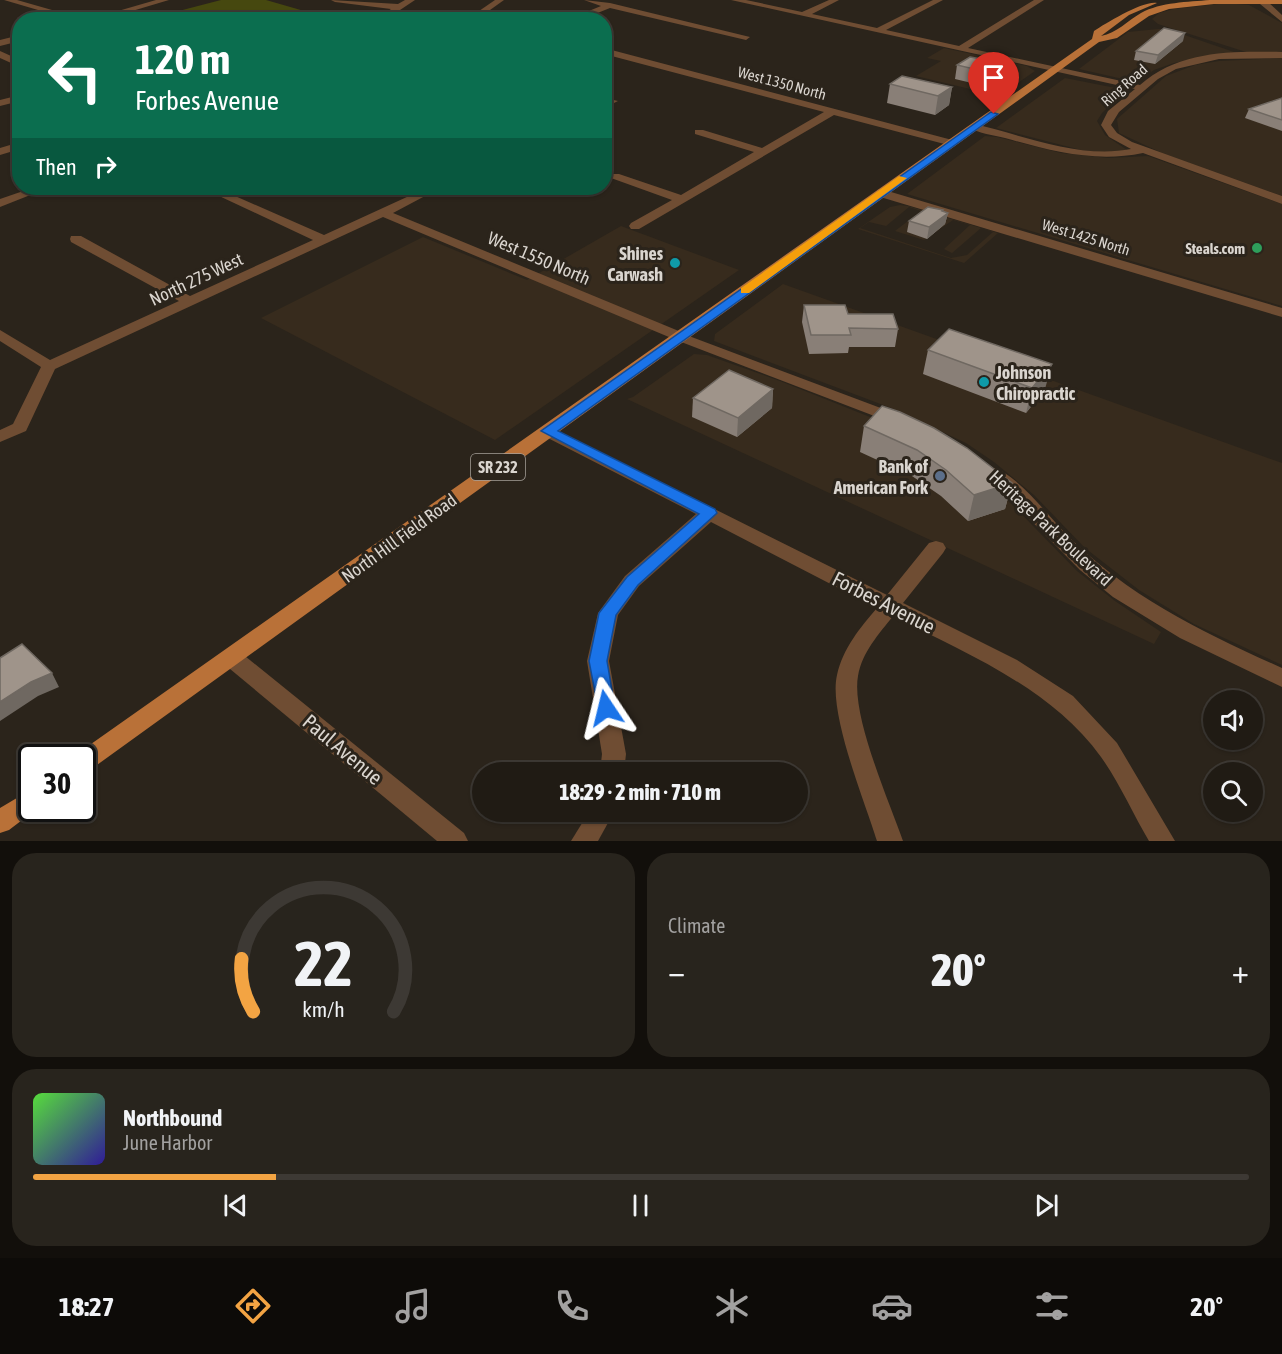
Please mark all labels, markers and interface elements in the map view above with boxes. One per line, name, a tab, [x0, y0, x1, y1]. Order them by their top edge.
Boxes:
text: 120 m	[135, 35, 230, 83]
icon: left	[36, 36, 114, 114]
pin	[968, 52, 1019, 114]
street label: Ring Road	[1098, 60, 1150, 110]
icon: arrive	[977, 61, 1010, 94]
street label: West 1350 North	[736, 63, 828, 103]
text: Forbes Avenue	[135, 85, 279, 116]
icon: right	[89, 150, 122, 183]
text: Then	[36, 154, 77, 180]
street label: West 1425 North	[1040, 216, 1132, 258]
street label: West 1550 North	[485, 227, 593, 289]
place label: Steals.com	[1185, 240, 1245, 257]
marker: Steals.com	[1250, 241, 1264, 255]
place label: Shines Carwash	[607, 243, 664, 285]
street label: North 275 West	[146, 248, 246, 310]
marker: Shines Carwash	[668, 256, 682, 270]
place label: Johnson Chiropractic	[995, 362, 1076, 404]
marker: Johnson Chiropractic	[977, 375, 991, 389]
road number: SR 232	[471, 454, 525, 480]
place label: Bank of American Fork	[833, 456, 929, 498]
street label: Heritage Park Boulevard	[985, 466, 1117, 590]
marker: Bank of American Fork	[933, 469, 947, 483]
street label: North Hill Field Road	[338, 489, 460, 587]
street label: Forbes Avenue	[829, 566, 939, 638]
position arrow	[574, 676, 638, 740]
map controls	[1203, 690, 1263, 822]
button: sound	[1203, 690, 1263, 750]
street label: Paul Avenue	[298, 709, 388, 789]
speed limit sign: 30	[18, 744, 96, 822]
button: search	[1203, 762, 1263, 822]
text: 18:29 · 2 min · 710 m	[559, 779, 721, 805]
text: Climate	[668, 914, 725, 937]
text: 22	[294, 928, 353, 999]
text: 20°	[931, 944, 986, 996]
text: −	[668, 952, 685, 990]
text: +	[1232, 952, 1249, 990]
text: km/h	[302, 997, 345, 1022]
text: Northbound	[123, 1105, 222, 1131]
text: June Harbor	[123, 1131, 212, 1154]
icon: previous	[219, 1189, 252, 1222]
icon: pause	[624, 1189, 657, 1222]
icon: next	[1030, 1189, 1063, 1222]
icon: directions	[232, 1285, 274, 1327]
icon: music	[392, 1285, 434, 1327]
icon: phone	[551, 1285, 593, 1327]
icon: climate	[711, 1285, 753, 1327]
icon: car	[871, 1285, 913, 1327]
icon: filters	[1031, 1285, 1073, 1327]
text: 18:27	[59, 1291, 114, 1322]
text: 20°	[1190, 1291, 1223, 1322]

